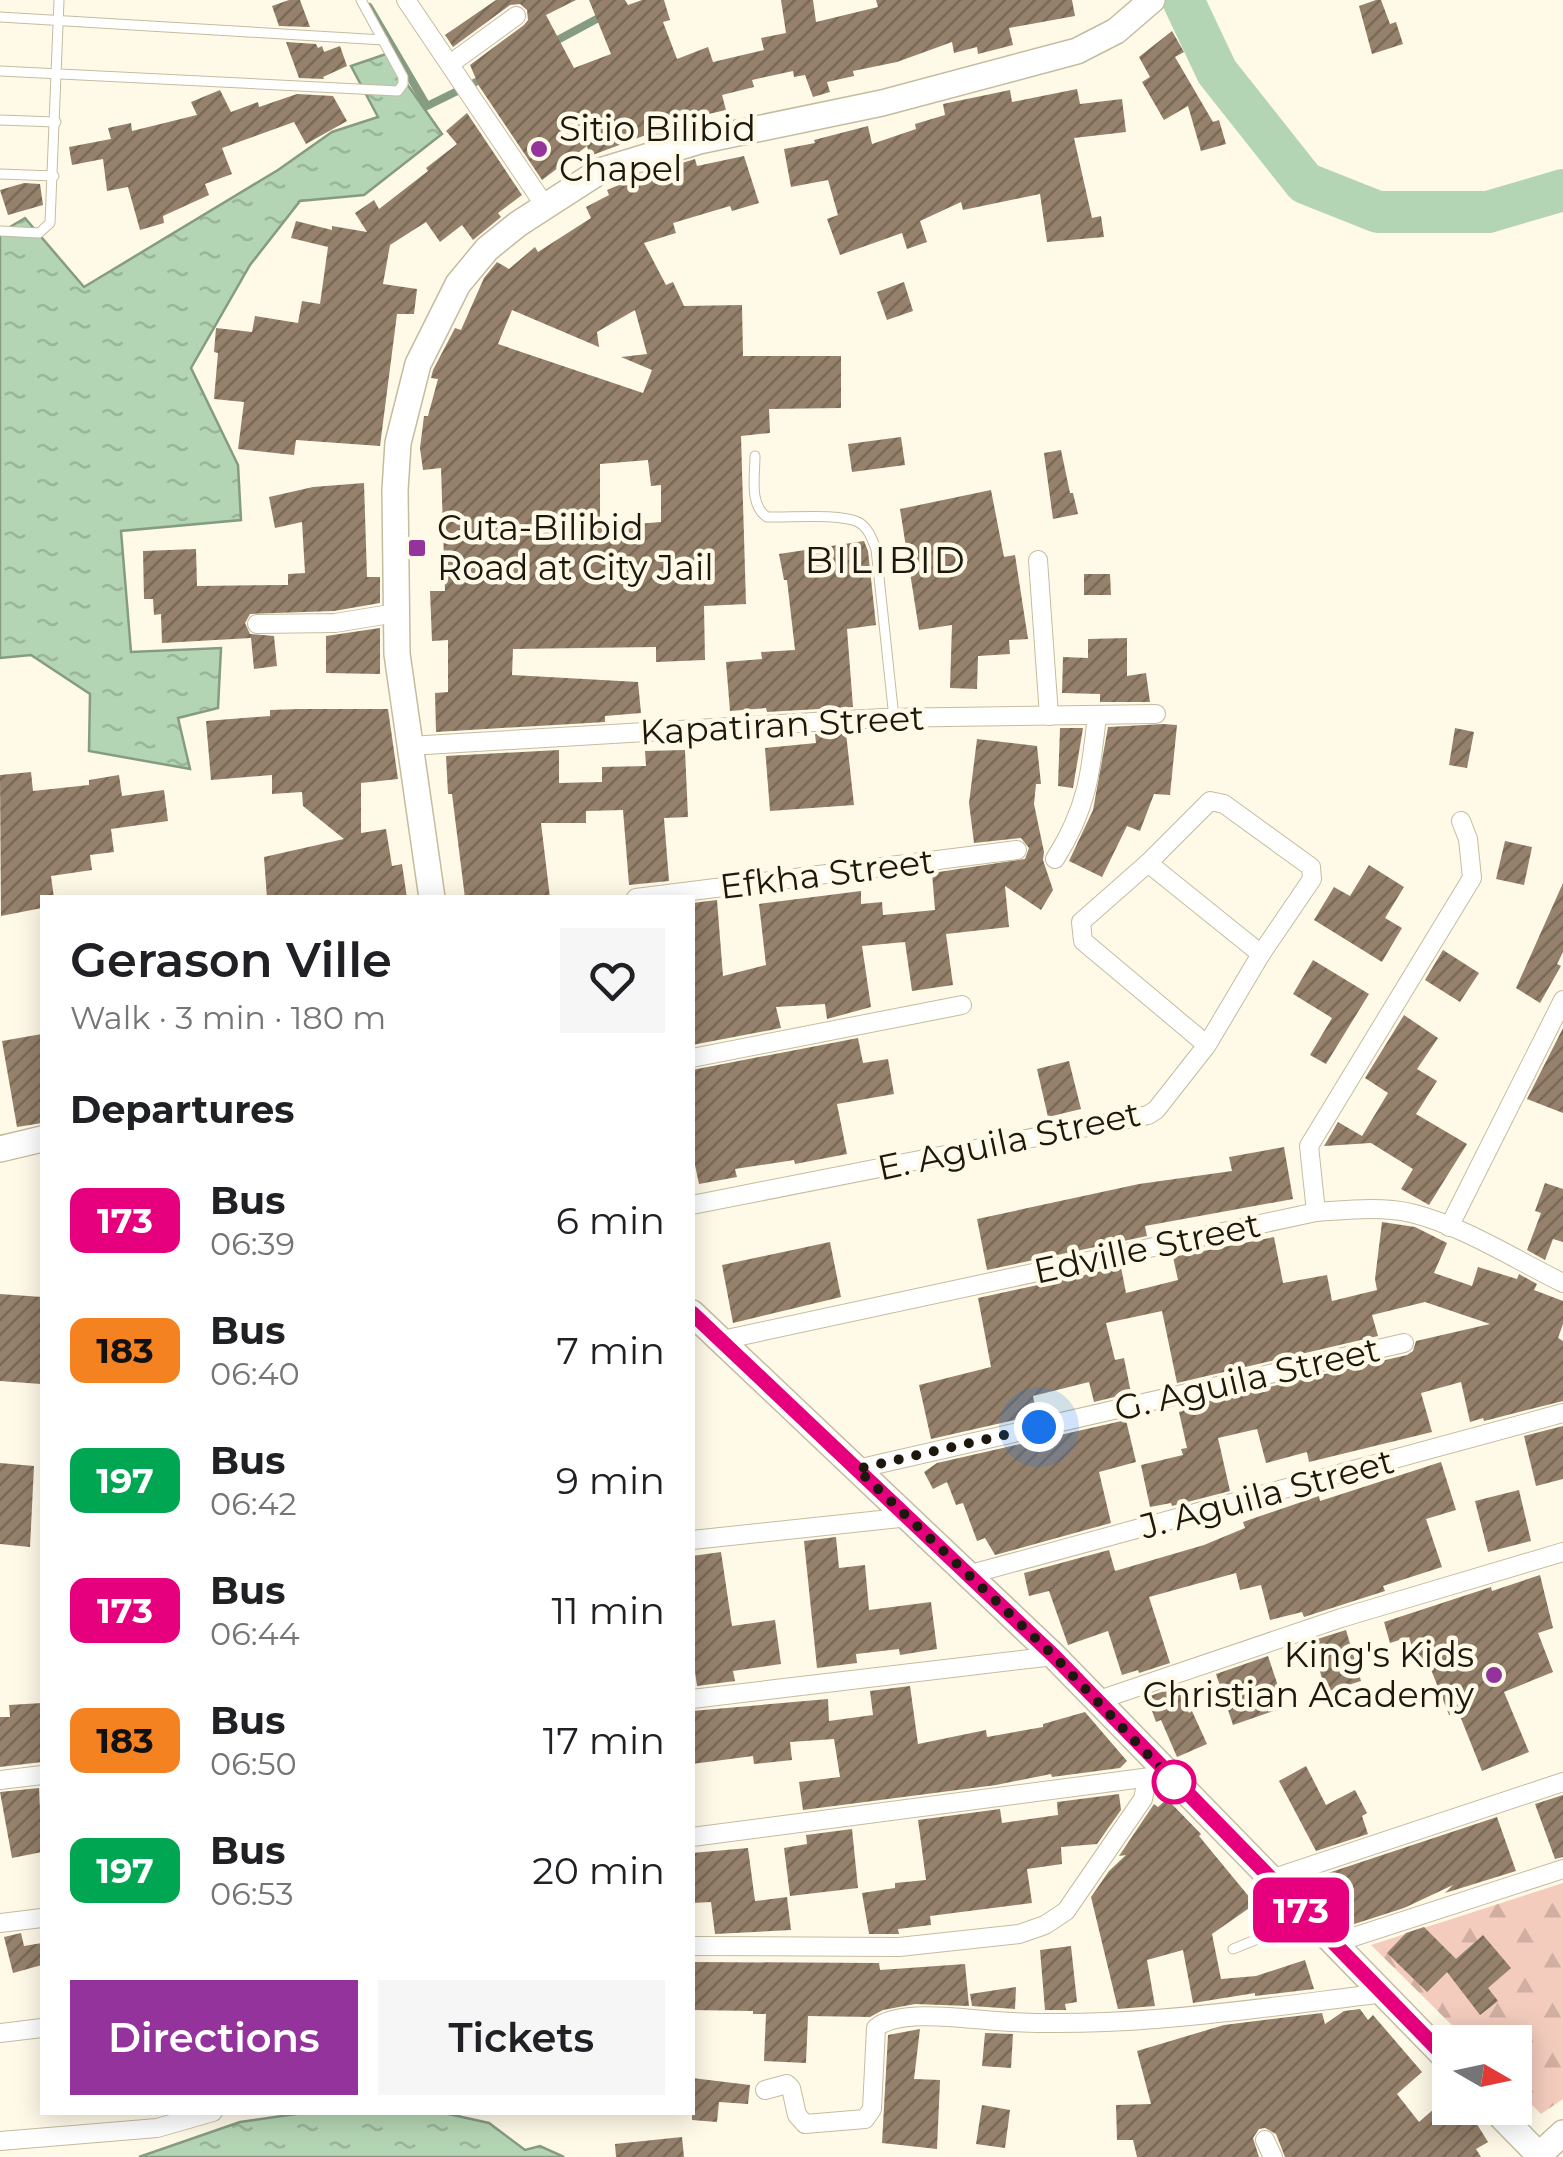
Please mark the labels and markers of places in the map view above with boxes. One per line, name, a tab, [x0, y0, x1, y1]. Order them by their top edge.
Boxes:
place label: Sitio Bilibid Chapel	[559, 107, 756, 190]
marker: Sitio Bilibid Chapel	[528, 138, 550, 160]
place label: Cuta-Bilibid Road at City Jail	[437, 506, 714, 589]
marker: Cuta-Bilibid Road at City Jail	[406, 537, 428, 559]
place label: King's Kids Christian Academy	[1143, 1633, 1474, 1716]
marker: King's Kids Christian Academy	[1483, 1664, 1505, 1686]
unlabelled marker	[1153, 1761, 1195, 1803]

